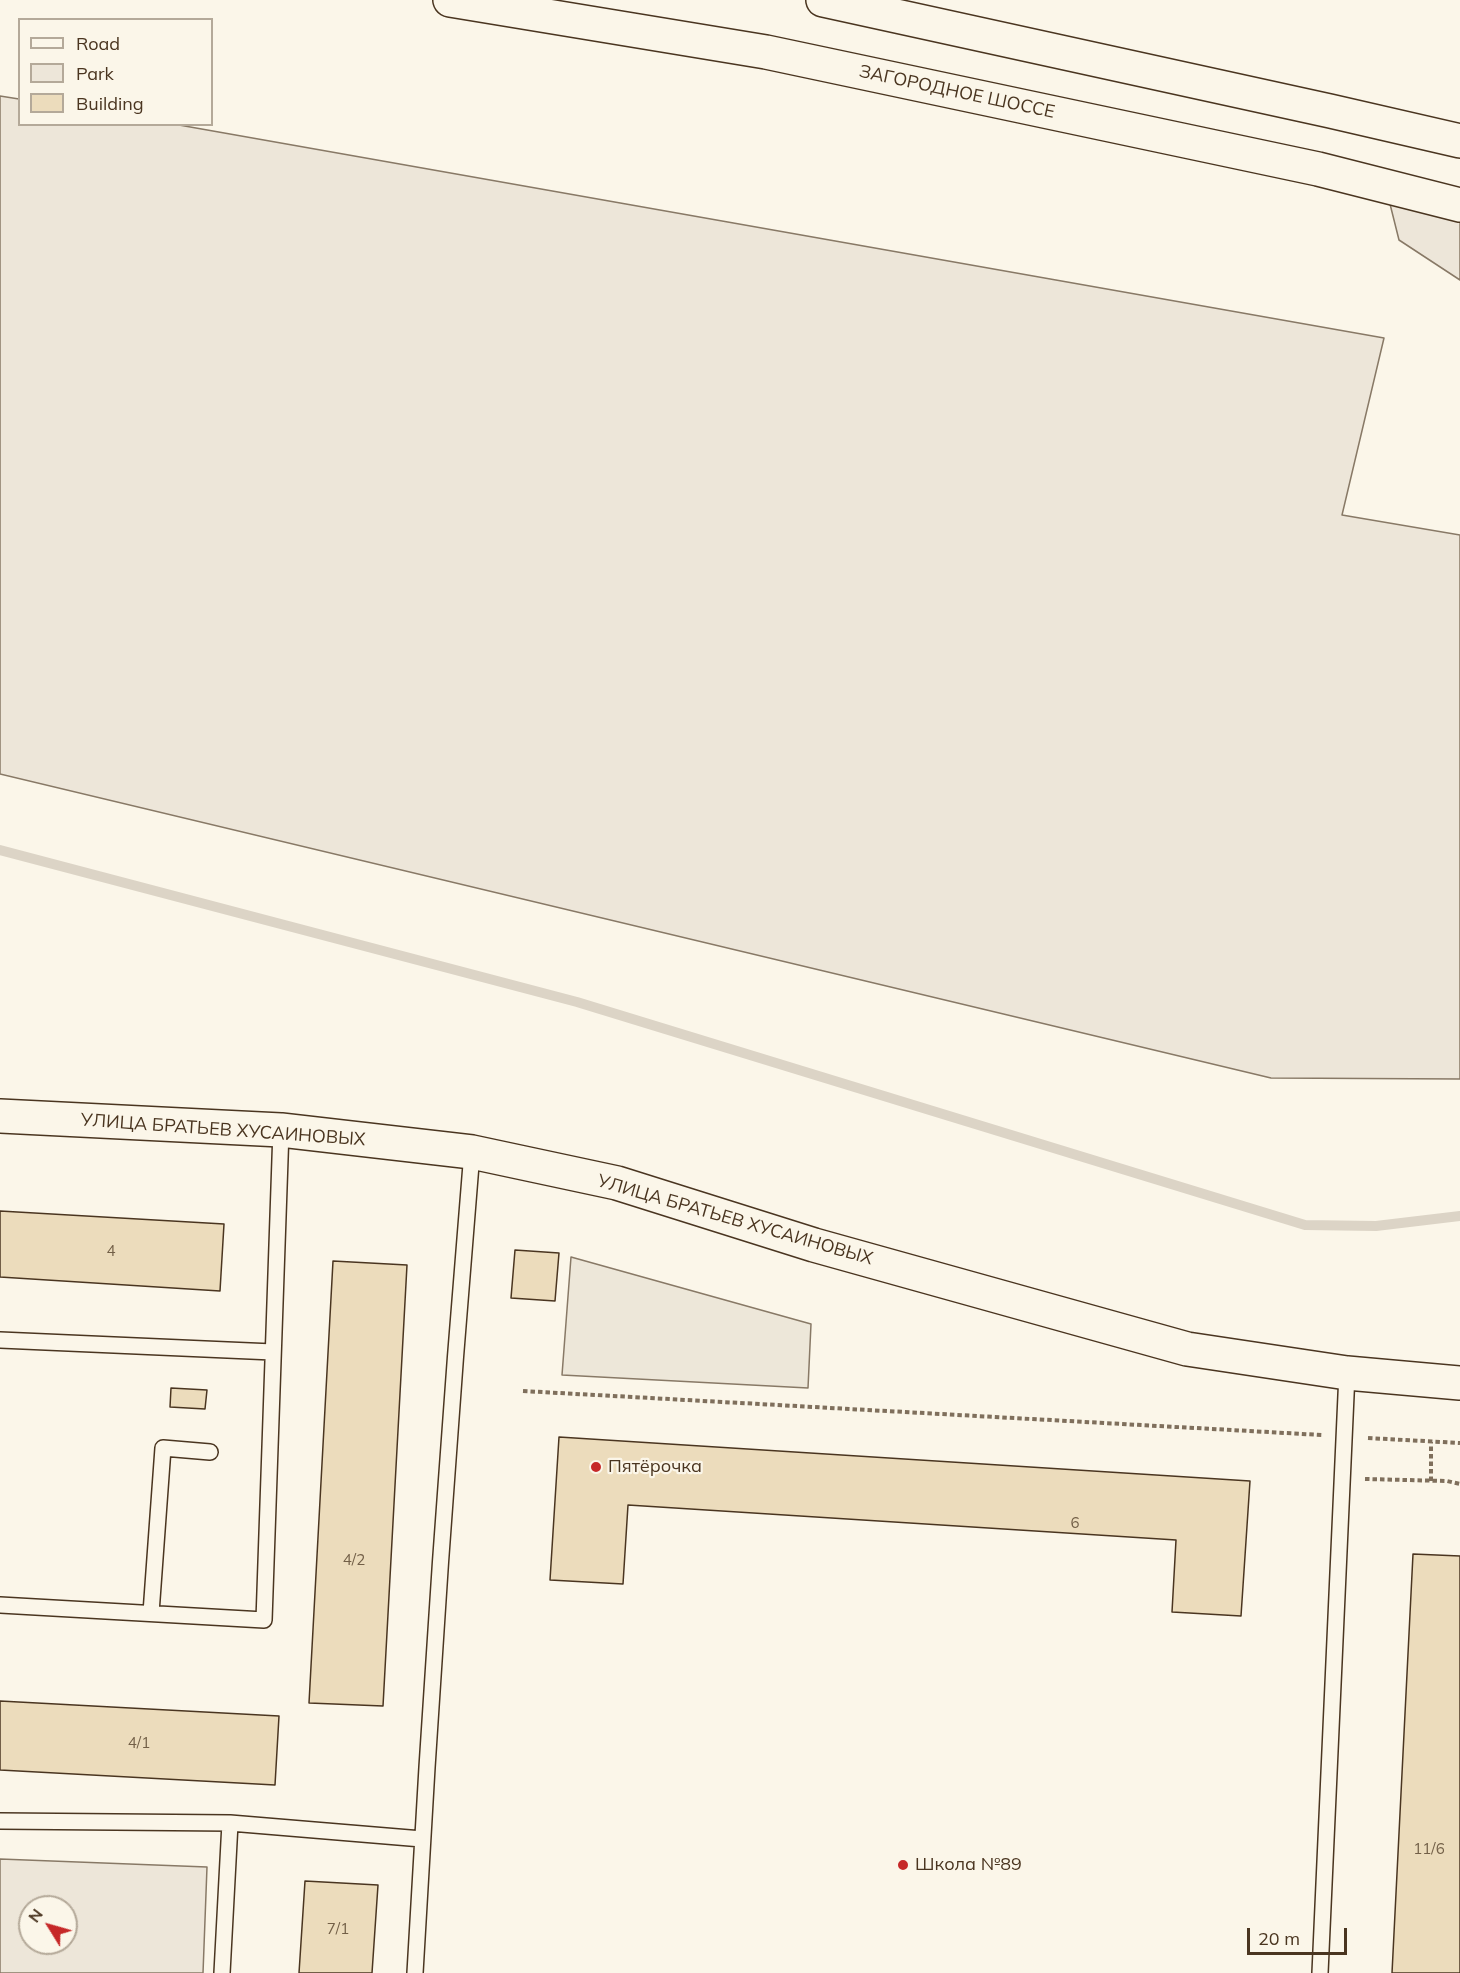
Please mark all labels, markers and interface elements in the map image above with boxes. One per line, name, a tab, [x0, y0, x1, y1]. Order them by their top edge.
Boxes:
legend	[18, 18, 213, 126]
text: Road	[76, 32, 120, 55]
street label: ЗАГОРОДНОЕ ШОССЕ	[857, 61, 1057, 123]
text: Park	[76, 62, 114, 85]
text: Building	[76, 92, 144, 115]
street label: УЛИЦА БРАТЬЕВ ХУСАИНОВЫХ	[80, 1109, 366, 1151]
street label: УЛИЦА БРАТЬЕВ ХУСАИНОВЫХ	[595, 1170, 875, 1270]
house number: 4	[107, 1242, 115, 1260]
place label: Пятёрочка	[608, 1456, 702, 1478]
marker: Пятёрочка	[589, 1460, 603, 1474]
house number: 6	[1071, 1514, 1079, 1532]
house number: 4/2	[343, 1551, 365, 1569]
house number: 4/1	[128, 1734, 150, 1752]
house number: 11/6	[1413, 1840, 1445, 1858]
place label: Школа №89	[915, 1854, 1022, 1876]
marker: Школа №89	[896, 1858, 910, 1872]
north arrow	[18, 1895, 78, 1955]
text: N	[24, 1905, 47, 1926]
scale bar	[1250, 1916, 1350, 1954]
house number: 7/1	[327, 1920, 349, 1938]
text: 20 m	[1258, 1927, 1300, 1950]

